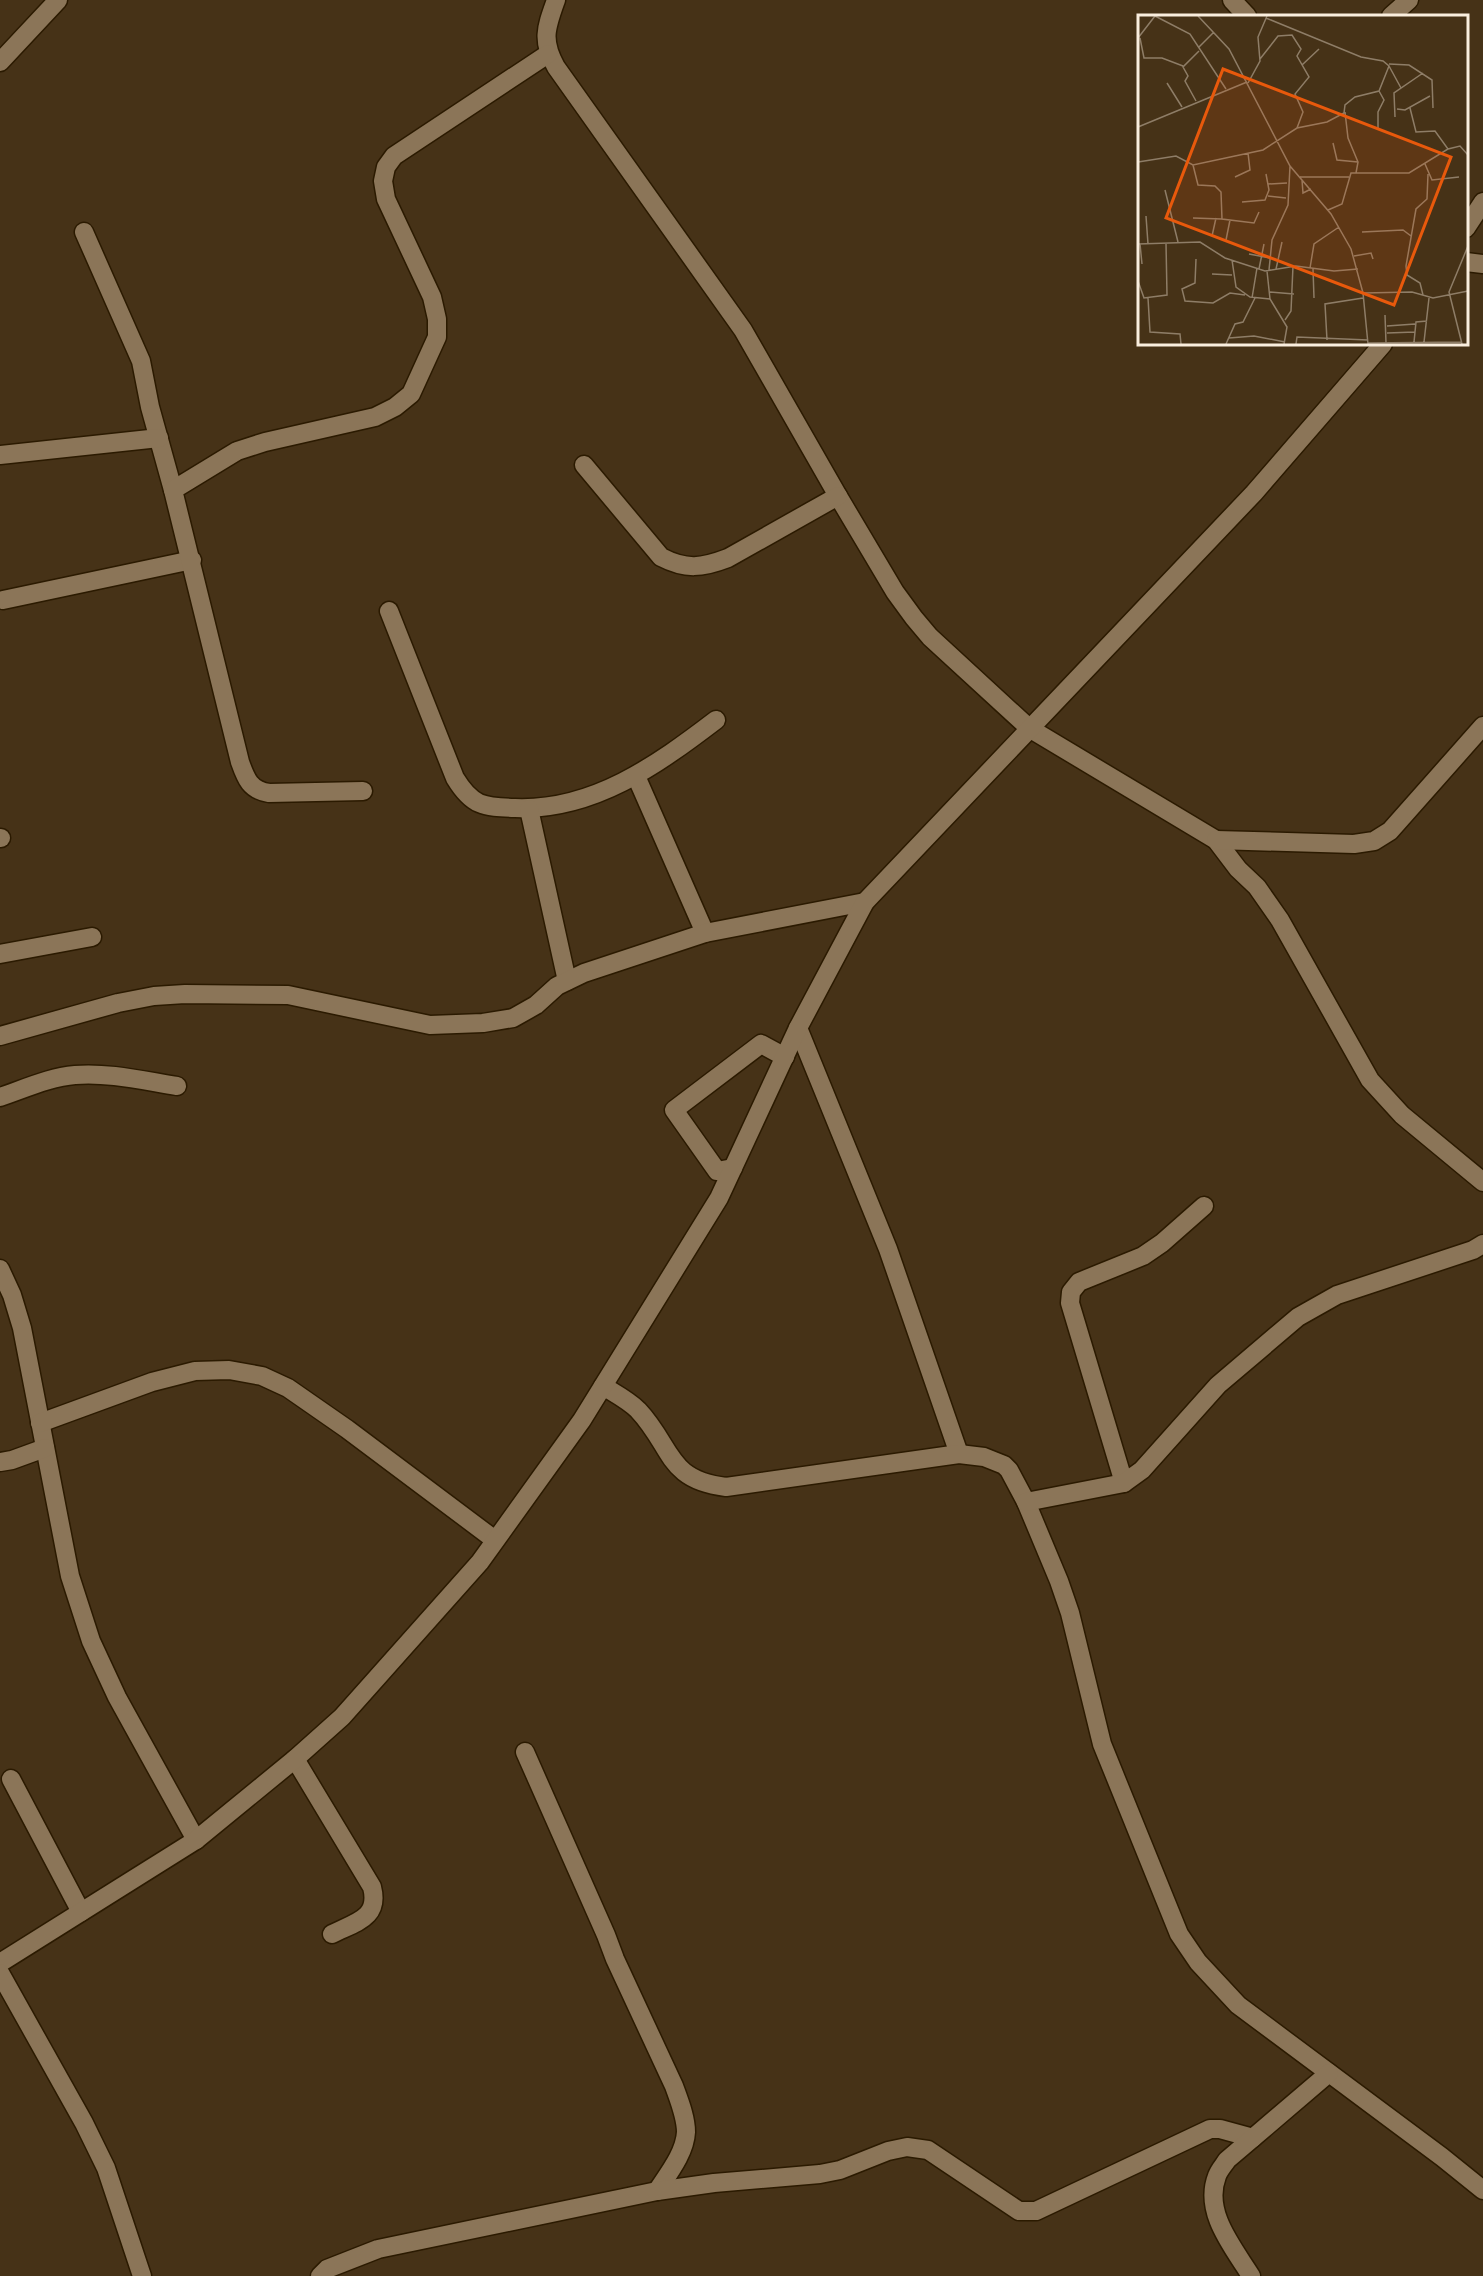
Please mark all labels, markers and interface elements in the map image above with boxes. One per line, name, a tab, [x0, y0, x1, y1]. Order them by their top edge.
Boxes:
inset map	[1138, 15, 1468, 345]

